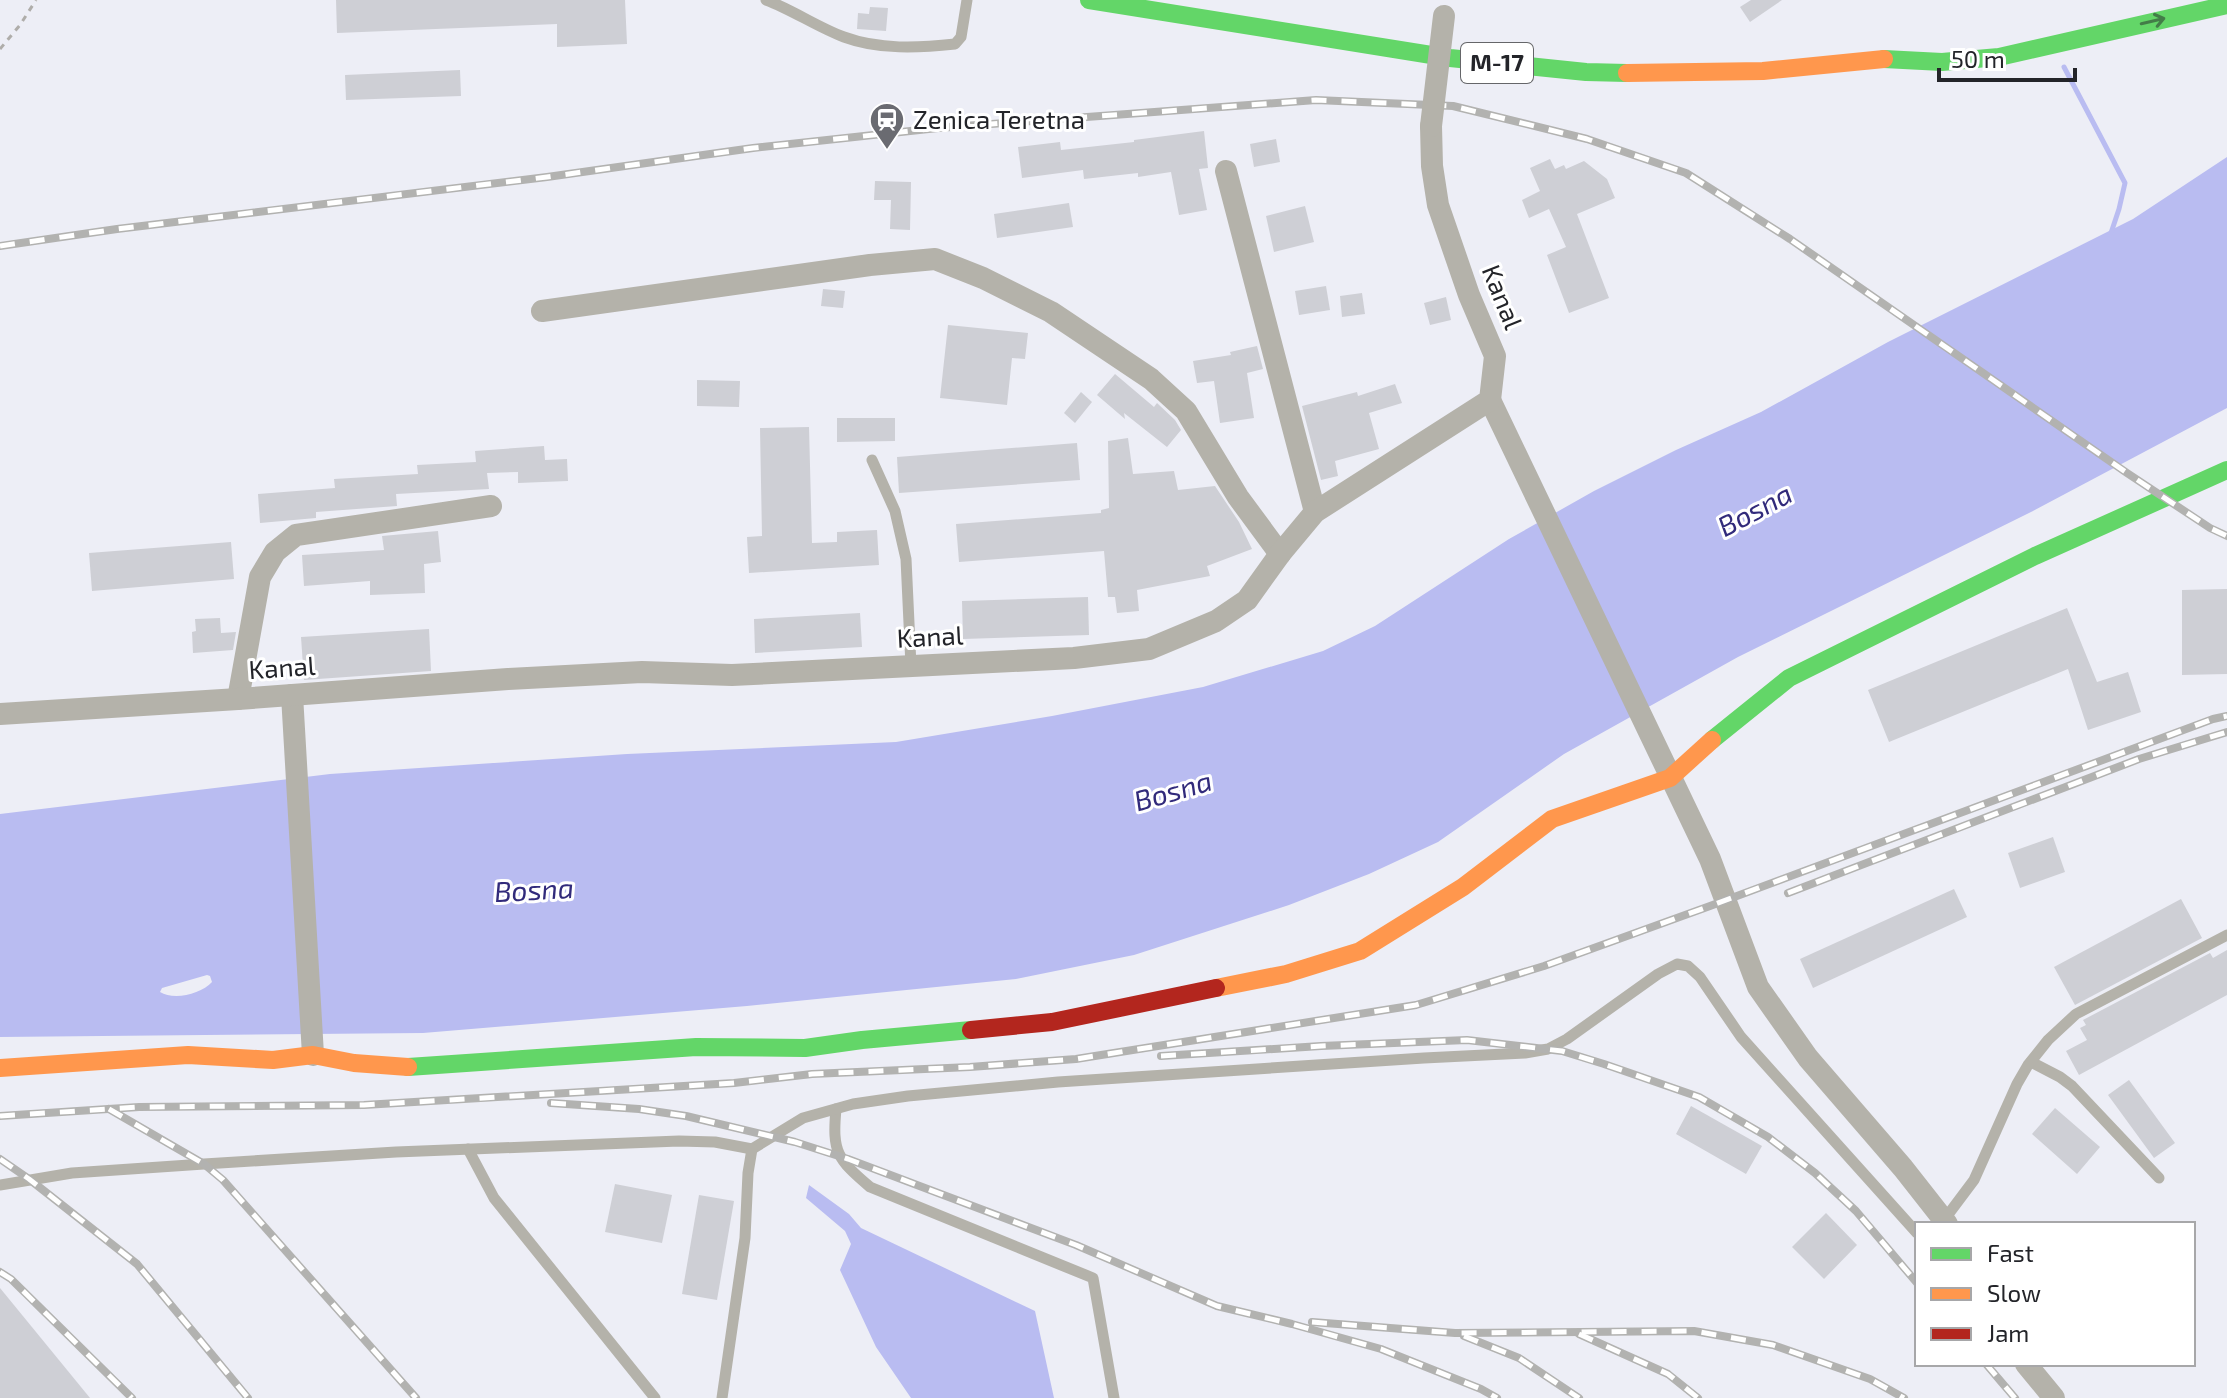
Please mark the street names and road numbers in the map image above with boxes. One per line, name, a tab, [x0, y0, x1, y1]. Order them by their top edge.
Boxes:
road number: M-17	[1461, 43, 1533, 83]
street label: Kanal	[1477, 260, 1530, 333]
street label: Kanal	[896, 618, 964, 653]
street label: Kanal	[248, 649, 317, 684]

